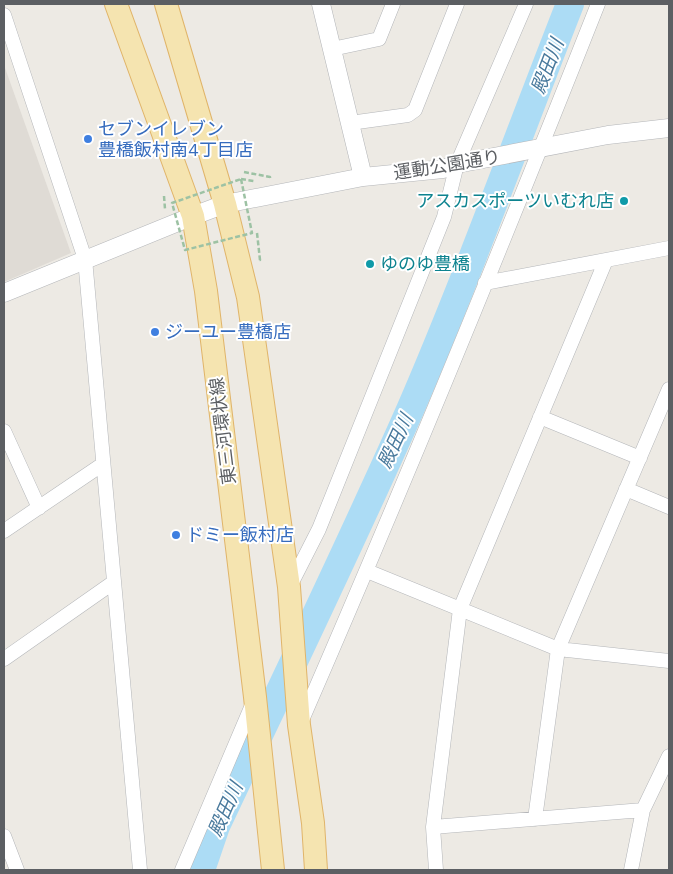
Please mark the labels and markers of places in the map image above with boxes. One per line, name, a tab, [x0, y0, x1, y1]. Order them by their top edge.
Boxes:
place label: セブンイレブン 豊橋飯村南4丁目店	[98, 118, 253, 160]
marker: セブンイレブン 豊橋飯村南4丁目店	[82, 133, 94, 145]
place label: アスカスポーツいむれ店	[416, 190, 614, 211]
marker: アスカスポーツいむれ店	[618, 195, 630, 207]
place label: ゆのゆ豊橋	[380, 253, 470, 274]
marker: ゆのゆ豊橋	[364, 258, 376, 270]
place label: ジーユー豊橋店	[165, 321, 291, 342]
marker: ジーユー豊橋店	[149, 326, 161, 338]
place label: ドミー飯村店	[186, 524, 294, 545]
marker: ドミー飯村店	[170, 529, 182, 541]

